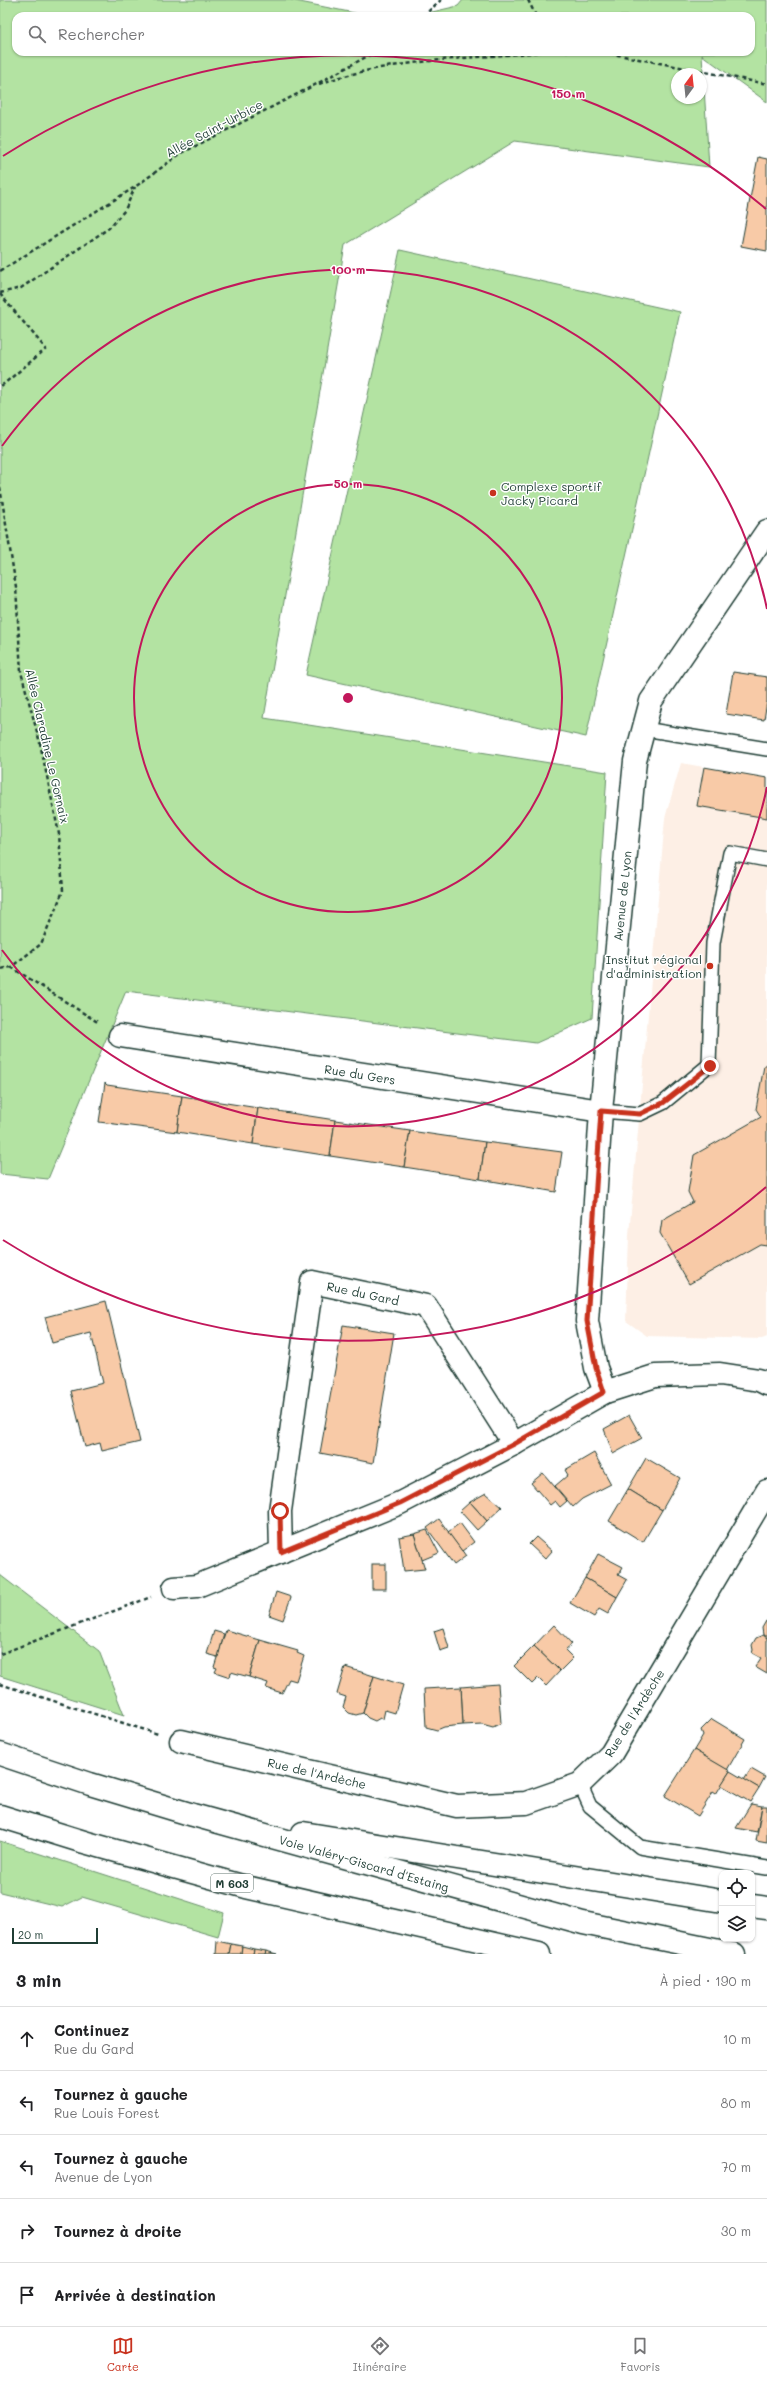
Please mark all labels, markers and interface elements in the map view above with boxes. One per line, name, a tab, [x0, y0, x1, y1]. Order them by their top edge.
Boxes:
search box	[12, 12, 755, 56]
icon: search	[26, 23, 48, 45]
text: Rechercher	[58, 24, 145, 44]
north arrow	[671, 68, 707, 104]
text: 150 m	[551, 85, 585, 101]
street label: Allée Saint-Urbice	[163, 96, 265, 160]
text: 100 m	[331, 261, 365, 277]
text: 50 m	[334, 475, 362, 491]
place label: Complexe sportif Jacky Picard	[501, 478, 602, 508]
marker: Complexe sportif Jacky Picard	[488, 488, 498, 498]
street label: Allée Claradine Le Gornaix	[22, 667, 74, 825]
centre of rings	[341, 691, 355, 705]
street label: Avenue de Lyon	[609, 850, 635, 942]
place label: Institut régional d'administration	[606, 951, 702, 981]
marker: Institut régional d'administration	[705, 961, 715, 971]
route end	[701, 1057, 719, 1075]
street label: Rue du Gers	[323, 1060, 397, 1088]
street label: Rue du Gard	[325, 1278, 401, 1309]
route start	[271, 1502, 289, 1520]
street label: Rue de l'Ardèche	[601, 1666, 667, 1760]
street label: Rue de l'Ardèche	[266, 1754, 368, 1792]
street label: Voie Valéry-Giscard d'Estaing	[277, 1831, 451, 1895]
map controls	[719, 1870, 755, 1942]
button: locate	[719, 1870, 755, 1906]
road number: M 603	[211, 1874, 253, 1892]
button: layers	[719, 1906, 755, 1942]
scale bar	[12, 1926, 98, 1945]
text: 20 m	[18, 1927, 43, 1942]
text: 3 min	[16, 1969, 61, 1991]
text: À pied · 190 m	[660, 1972, 751, 1989]
text: Continuez	[54, 2020, 129, 2040]
icon: ahead	[16, 2028, 38, 2050]
text: 10 m	[723, 2030, 751, 2047]
text: Rue du Gard	[54, 2040, 134, 2057]
text: Tournez à gauche	[54, 2084, 188, 2104]
icon: left	[16, 2092, 38, 2114]
text: 80 m	[721, 2094, 751, 2111]
text: Rue Louis Forest	[54, 2104, 159, 2121]
text: Tournez à gauche	[54, 2148, 188, 2168]
icon: left	[16, 2156, 38, 2178]
text: 70 m	[721, 2158, 751, 2175]
text: Avenue de Lyon	[54, 2168, 152, 2185]
icon: right	[16, 2220, 38, 2242]
text: Tournez à droite	[54, 2221, 182, 2241]
text: 30 m	[721, 2222, 751, 2239]
icon: arrive	[16, 2284, 38, 2306]
text: Arrivée à destination	[54, 2285, 216, 2305]
tab: Carte	[107, 2335, 139, 2374]
tab: Itinéraire	[353, 2335, 407, 2374]
tab: Favoris	[621, 2335, 660, 2374]

